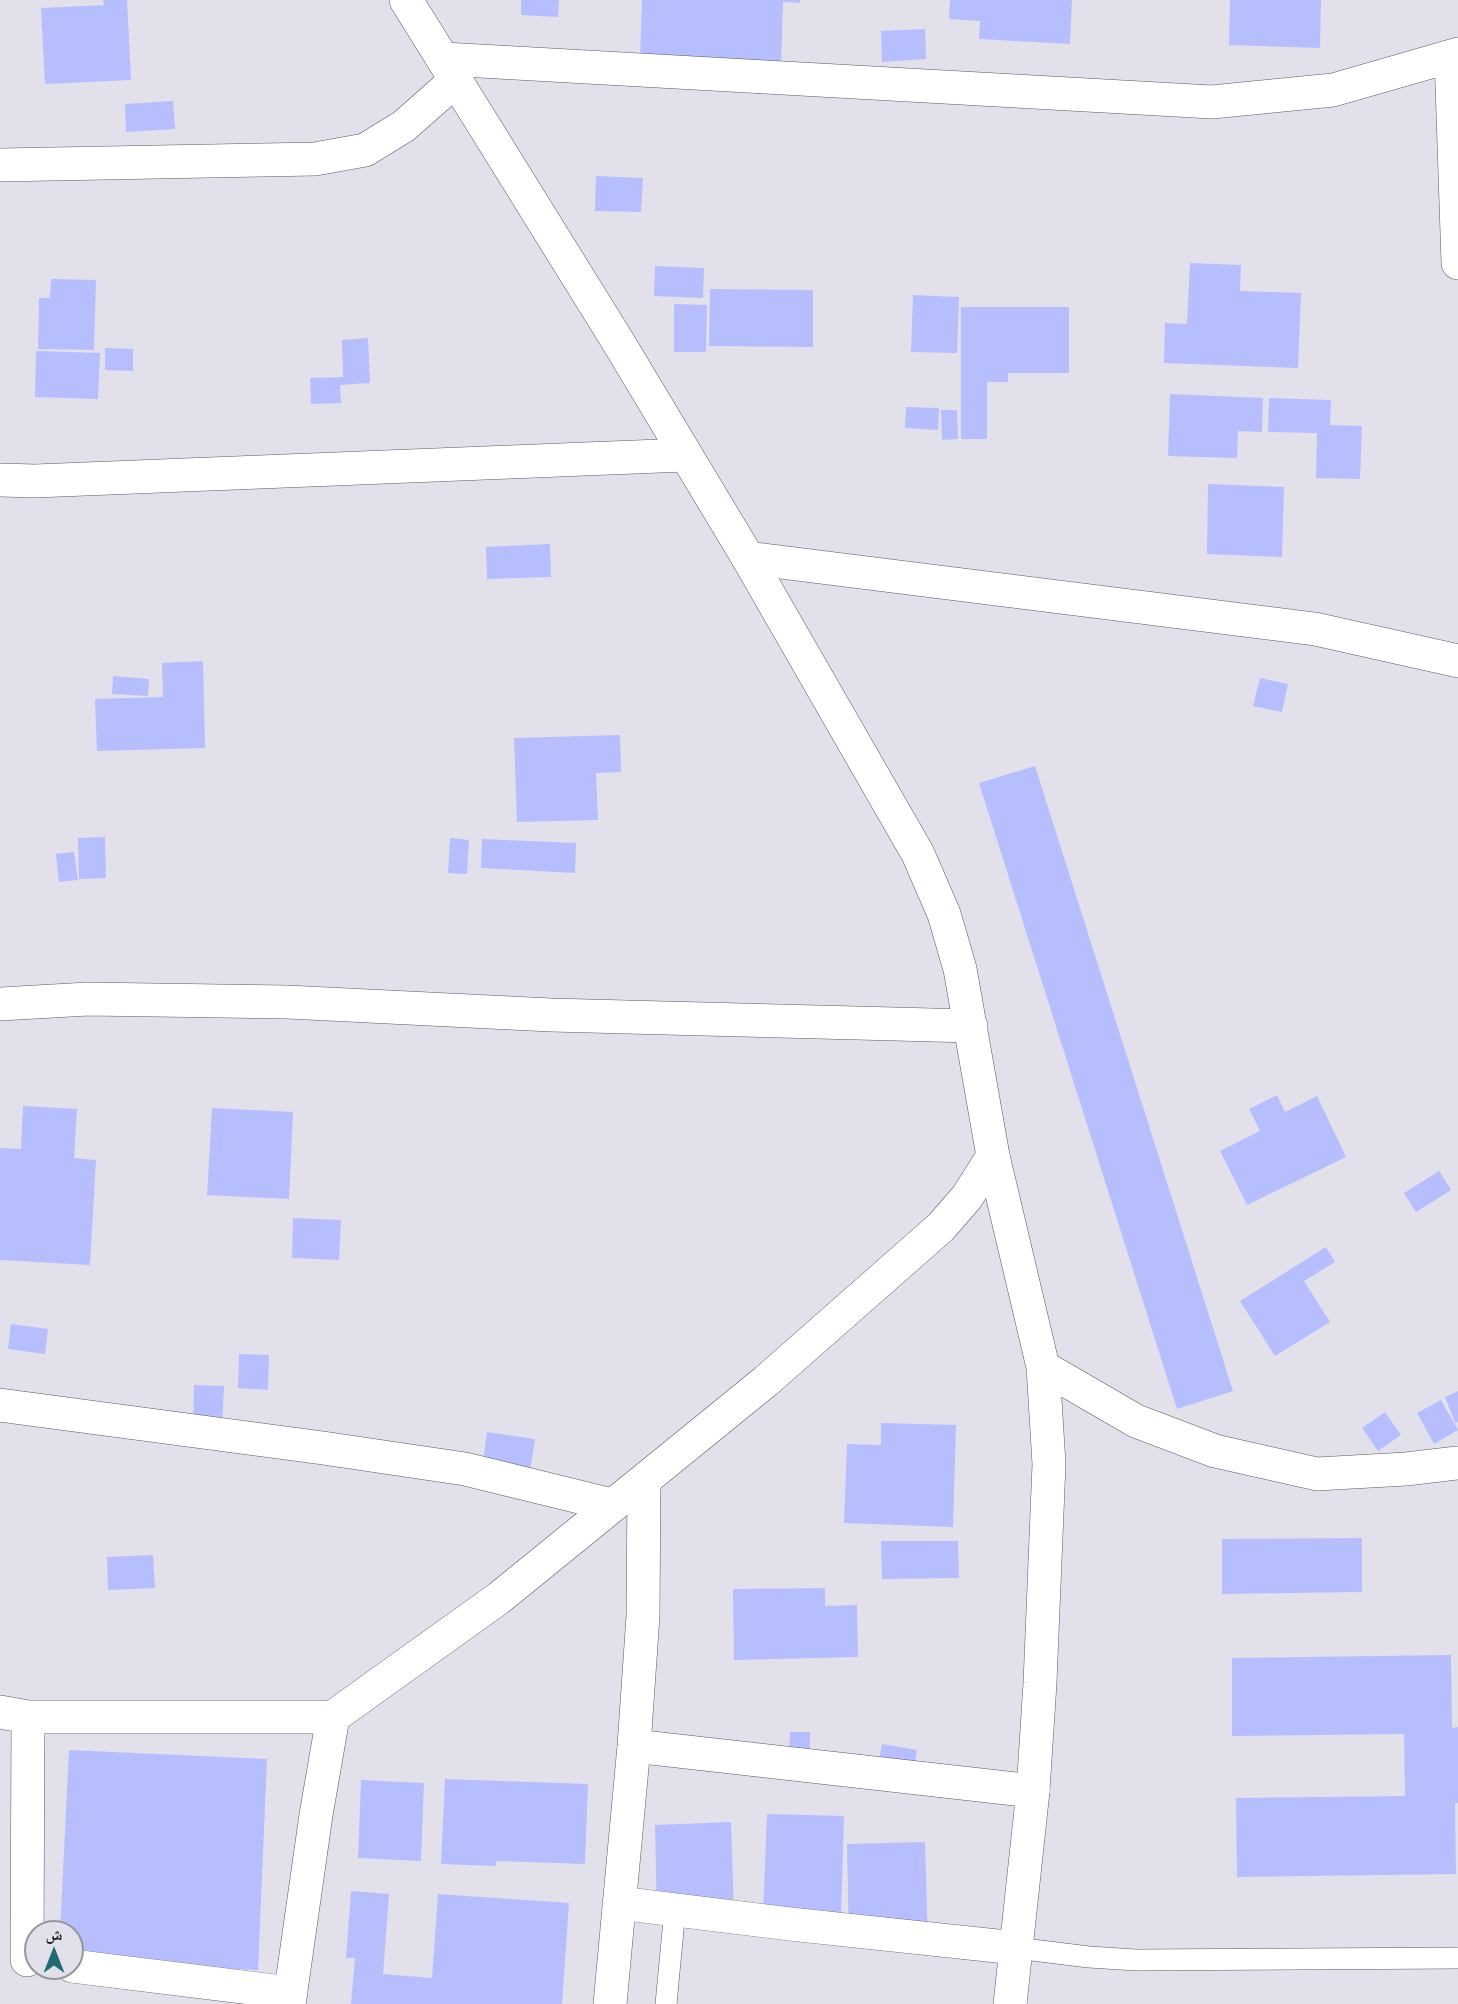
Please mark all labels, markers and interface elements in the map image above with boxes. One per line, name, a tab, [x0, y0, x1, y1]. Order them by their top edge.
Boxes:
north arrow	[24, 1920, 84, 1980]
text: ش	[46, 1924, 62, 1944]

